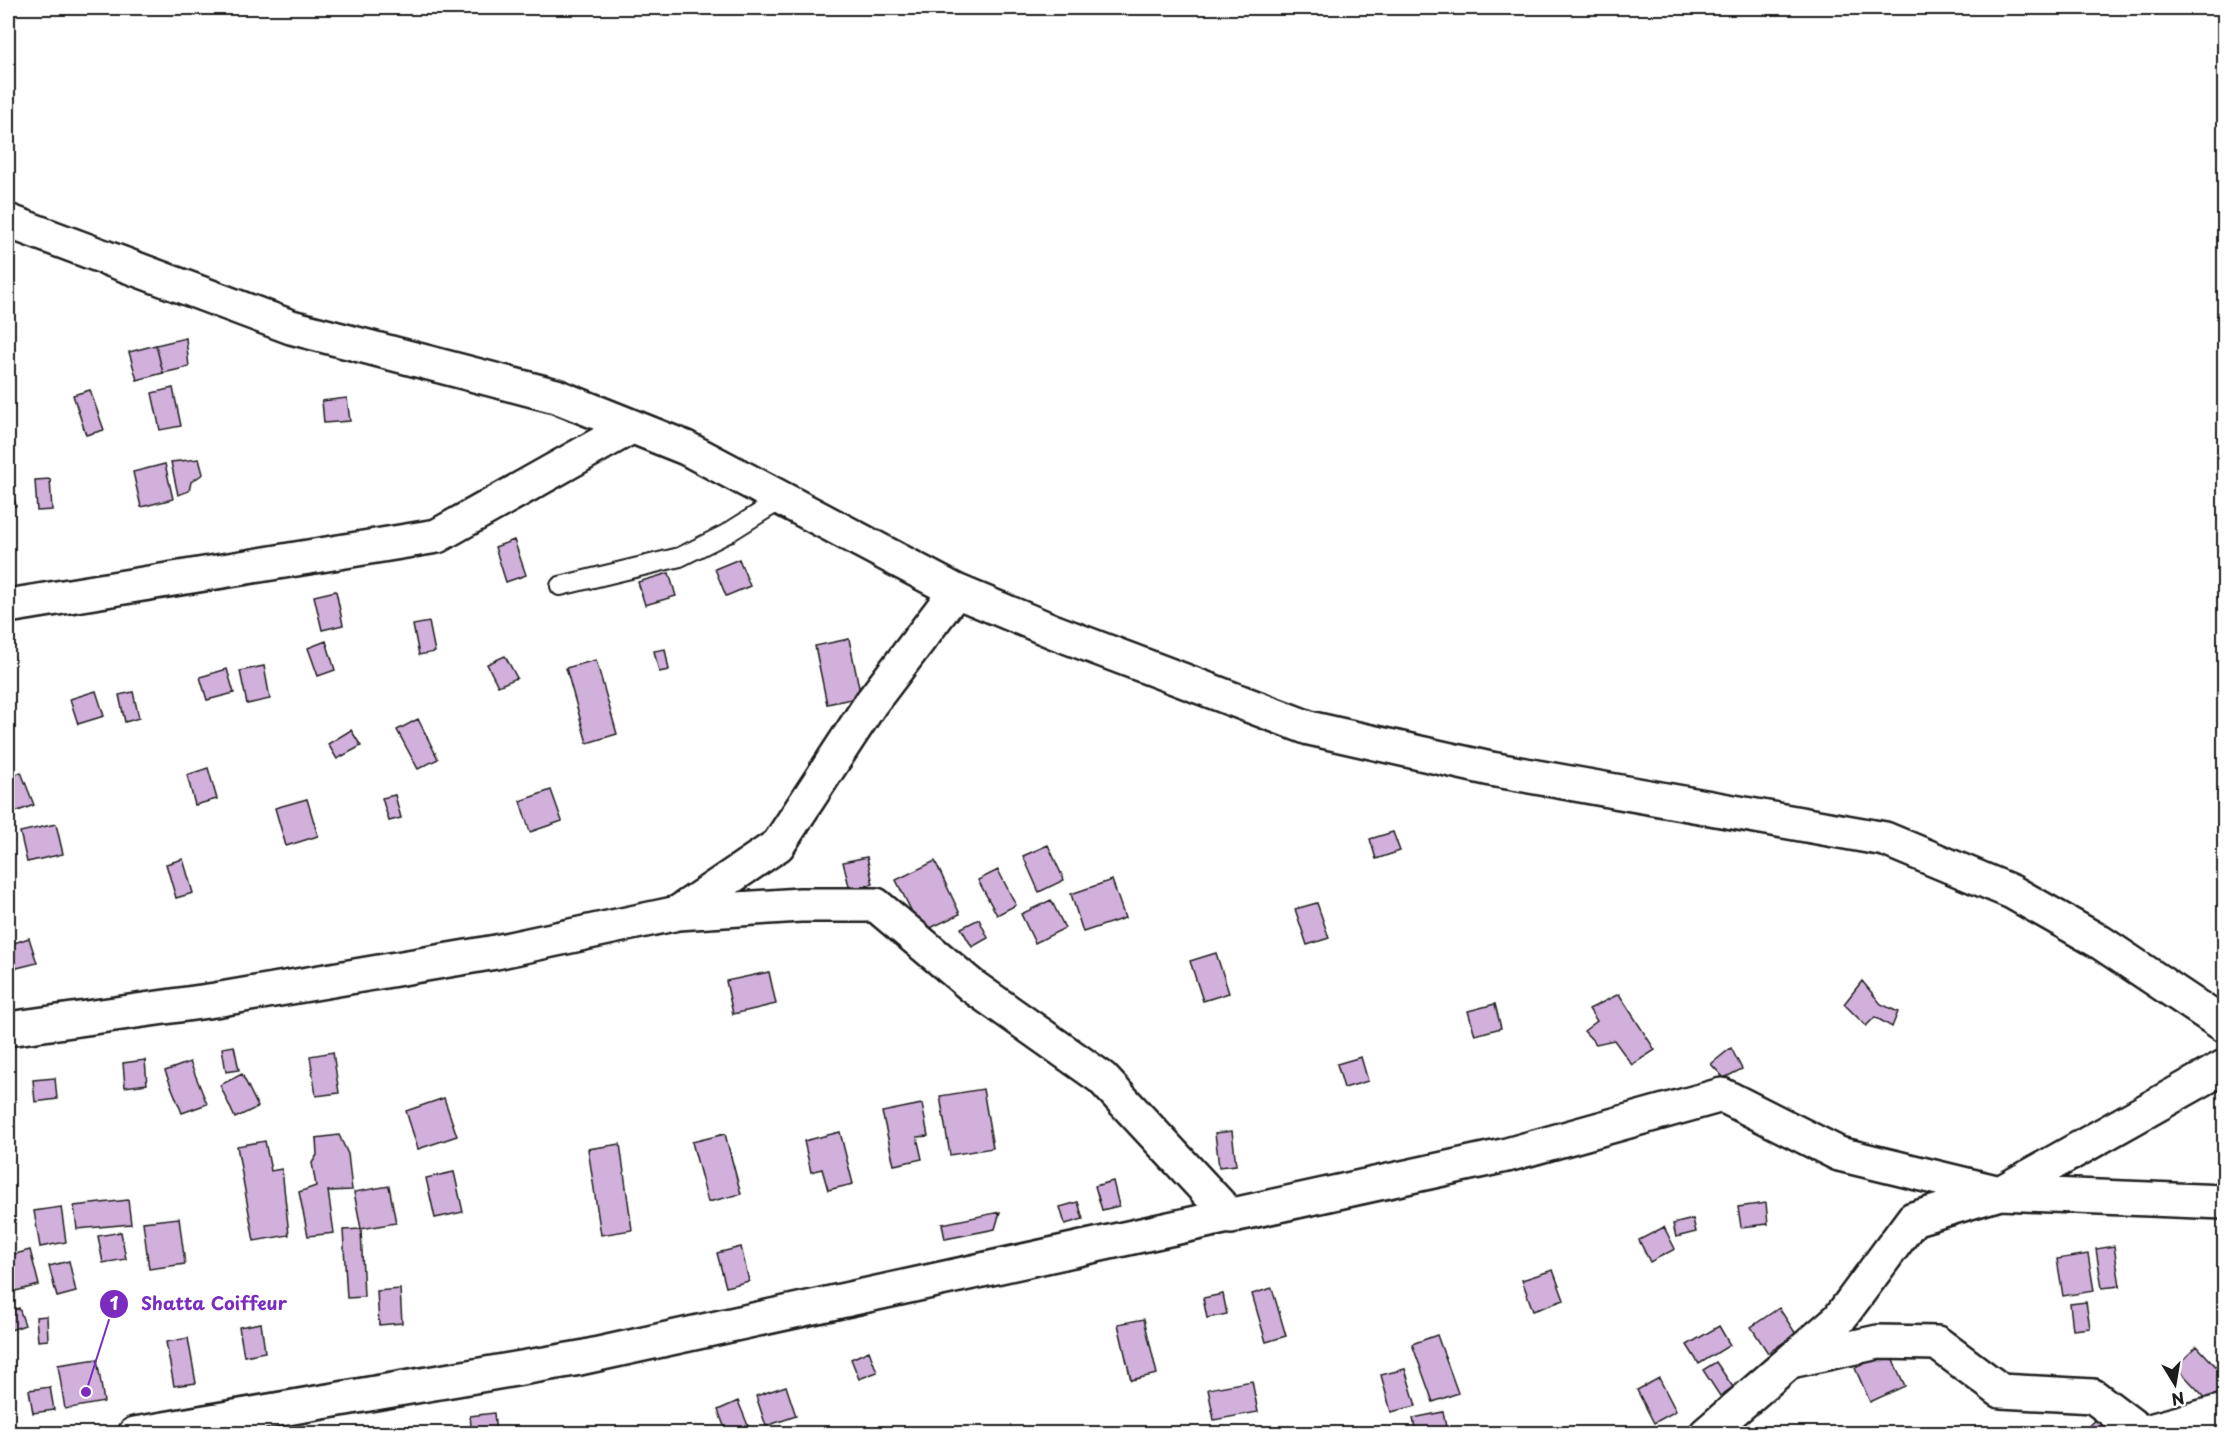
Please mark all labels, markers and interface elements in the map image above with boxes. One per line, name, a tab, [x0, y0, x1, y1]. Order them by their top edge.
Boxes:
callout: Shatta Coiffeur	[99, 1286, 299, 1322]
text: 1	[110, 1289, 119, 1316]
text: Shatta Coiffeur	[141, 1289, 288, 1316]
north arrow	[2145, 1354, 2205, 1414]
text: N	[2170, 1387, 2187, 1413]

